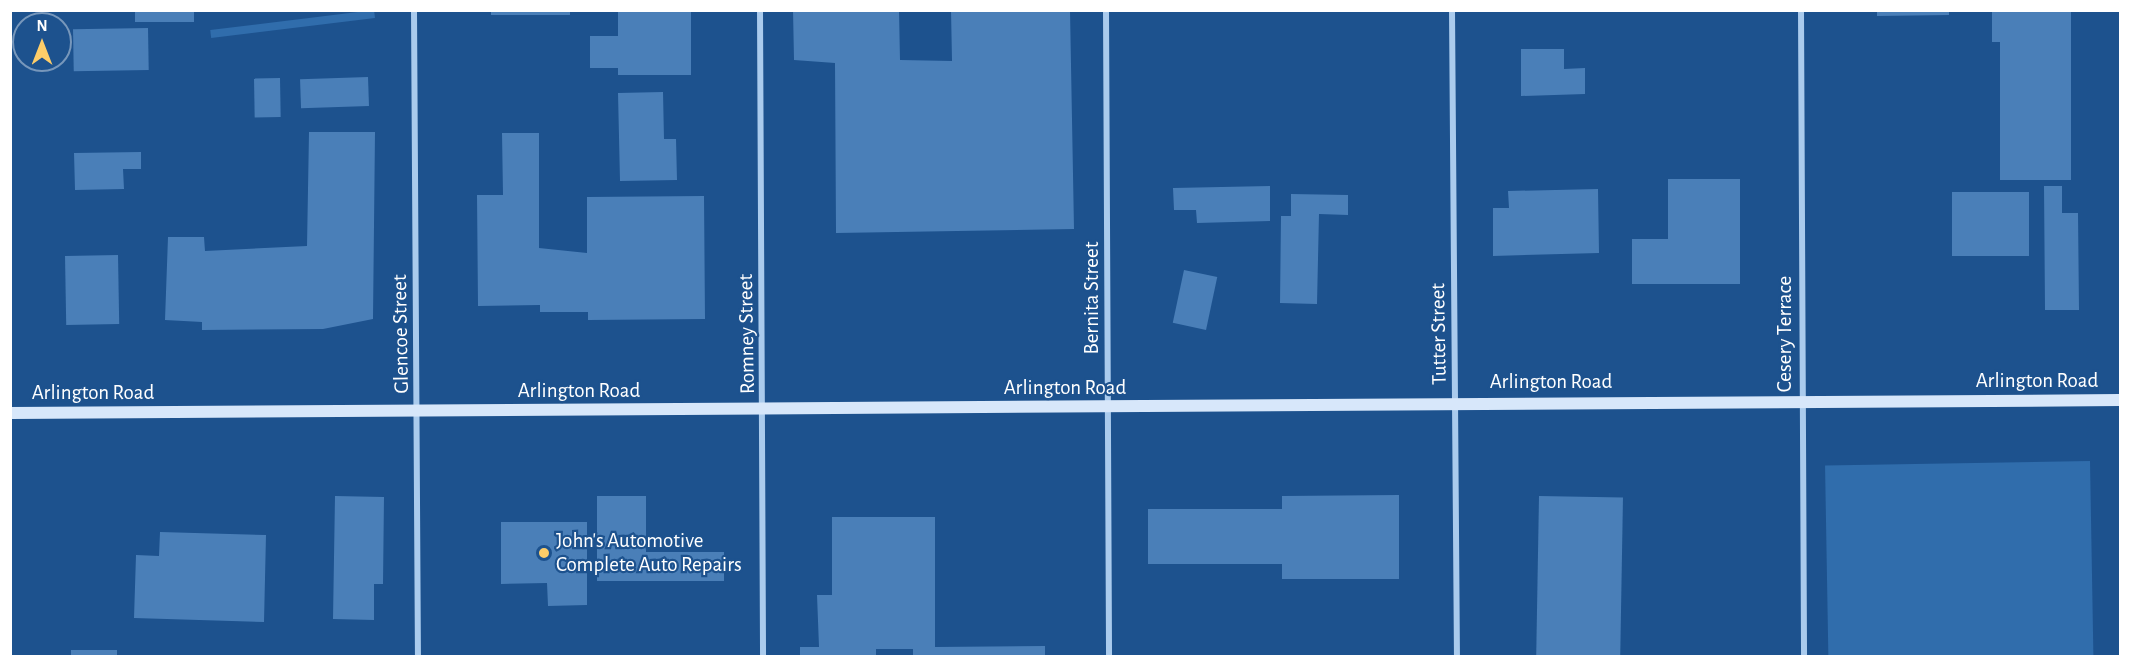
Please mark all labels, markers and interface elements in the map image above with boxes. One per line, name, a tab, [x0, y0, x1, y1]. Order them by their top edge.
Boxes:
north arrow	[12, 12, 72, 72]
text: N	[36, 18, 48, 34]
street label: Bernita Street	[1079, 242, 1105, 354]
street label: Glencoe Street	[387, 274, 415, 394]
street label: Romney Street	[733, 274, 761, 394]
street label: Cesery Terrace	[1772, 276, 1798, 392]
street label: Tutter Street	[1426, 283, 1452, 385]
street label: Arlington Road	[1976, 368, 2098, 394]
street label: Arlington Road	[1490, 369, 1612, 395]
street label: Arlington Road	[1004, 375, 1126, 401]
street label: Arlington Road	[518, 378, 640, 404]
street label: Arlington Road	[32, 380, 154, 406]
place label: John's Automotive Complete Auto Repairs	[556, 528, 742, 578]
marker: John's Automotive Complete Auto Repairs	[537, 546, 551, 560]

